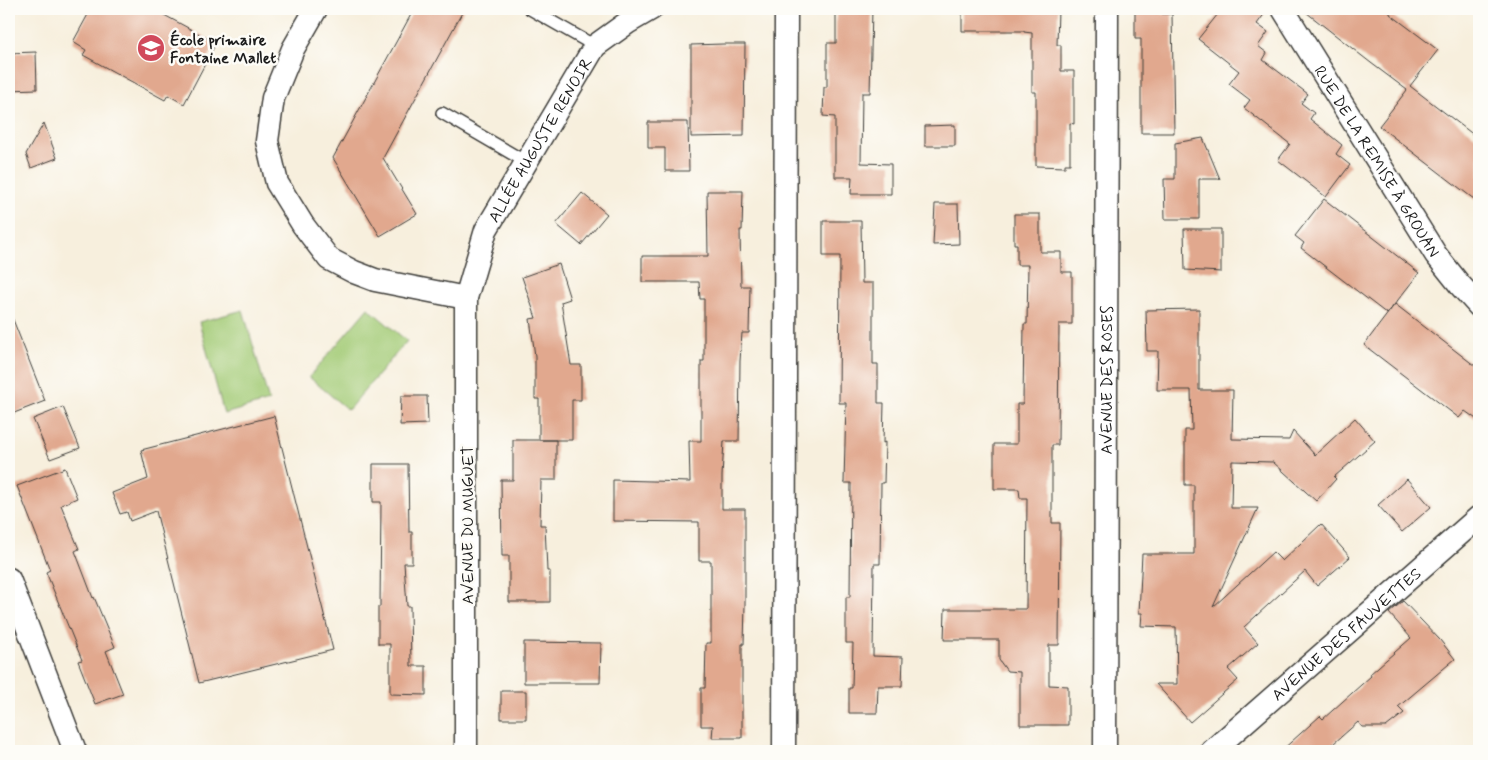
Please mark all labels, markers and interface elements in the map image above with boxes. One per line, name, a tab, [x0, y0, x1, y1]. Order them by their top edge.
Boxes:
place label: École primaire Fontaine Mallet	[170, 29, 276, 69]
school or university icon: École primaire Fontaine Mallet	[136, 33, 166, 63]
street label: ALLÉE AUGUSTE RENOIR	[484, 54, 598, 227]
street label: RUE DE LA REMISE À GROUAN	[1309, 62, 1444, 262]
street label: AVENUE DES ROSES	[1097, 306, 1118, 454]
street label: AVENUE DU MUGUET	[458, 446, 479, 604]
street label: AVENUE DES FAUVETTES	[1268, 564, 1426, 706]

